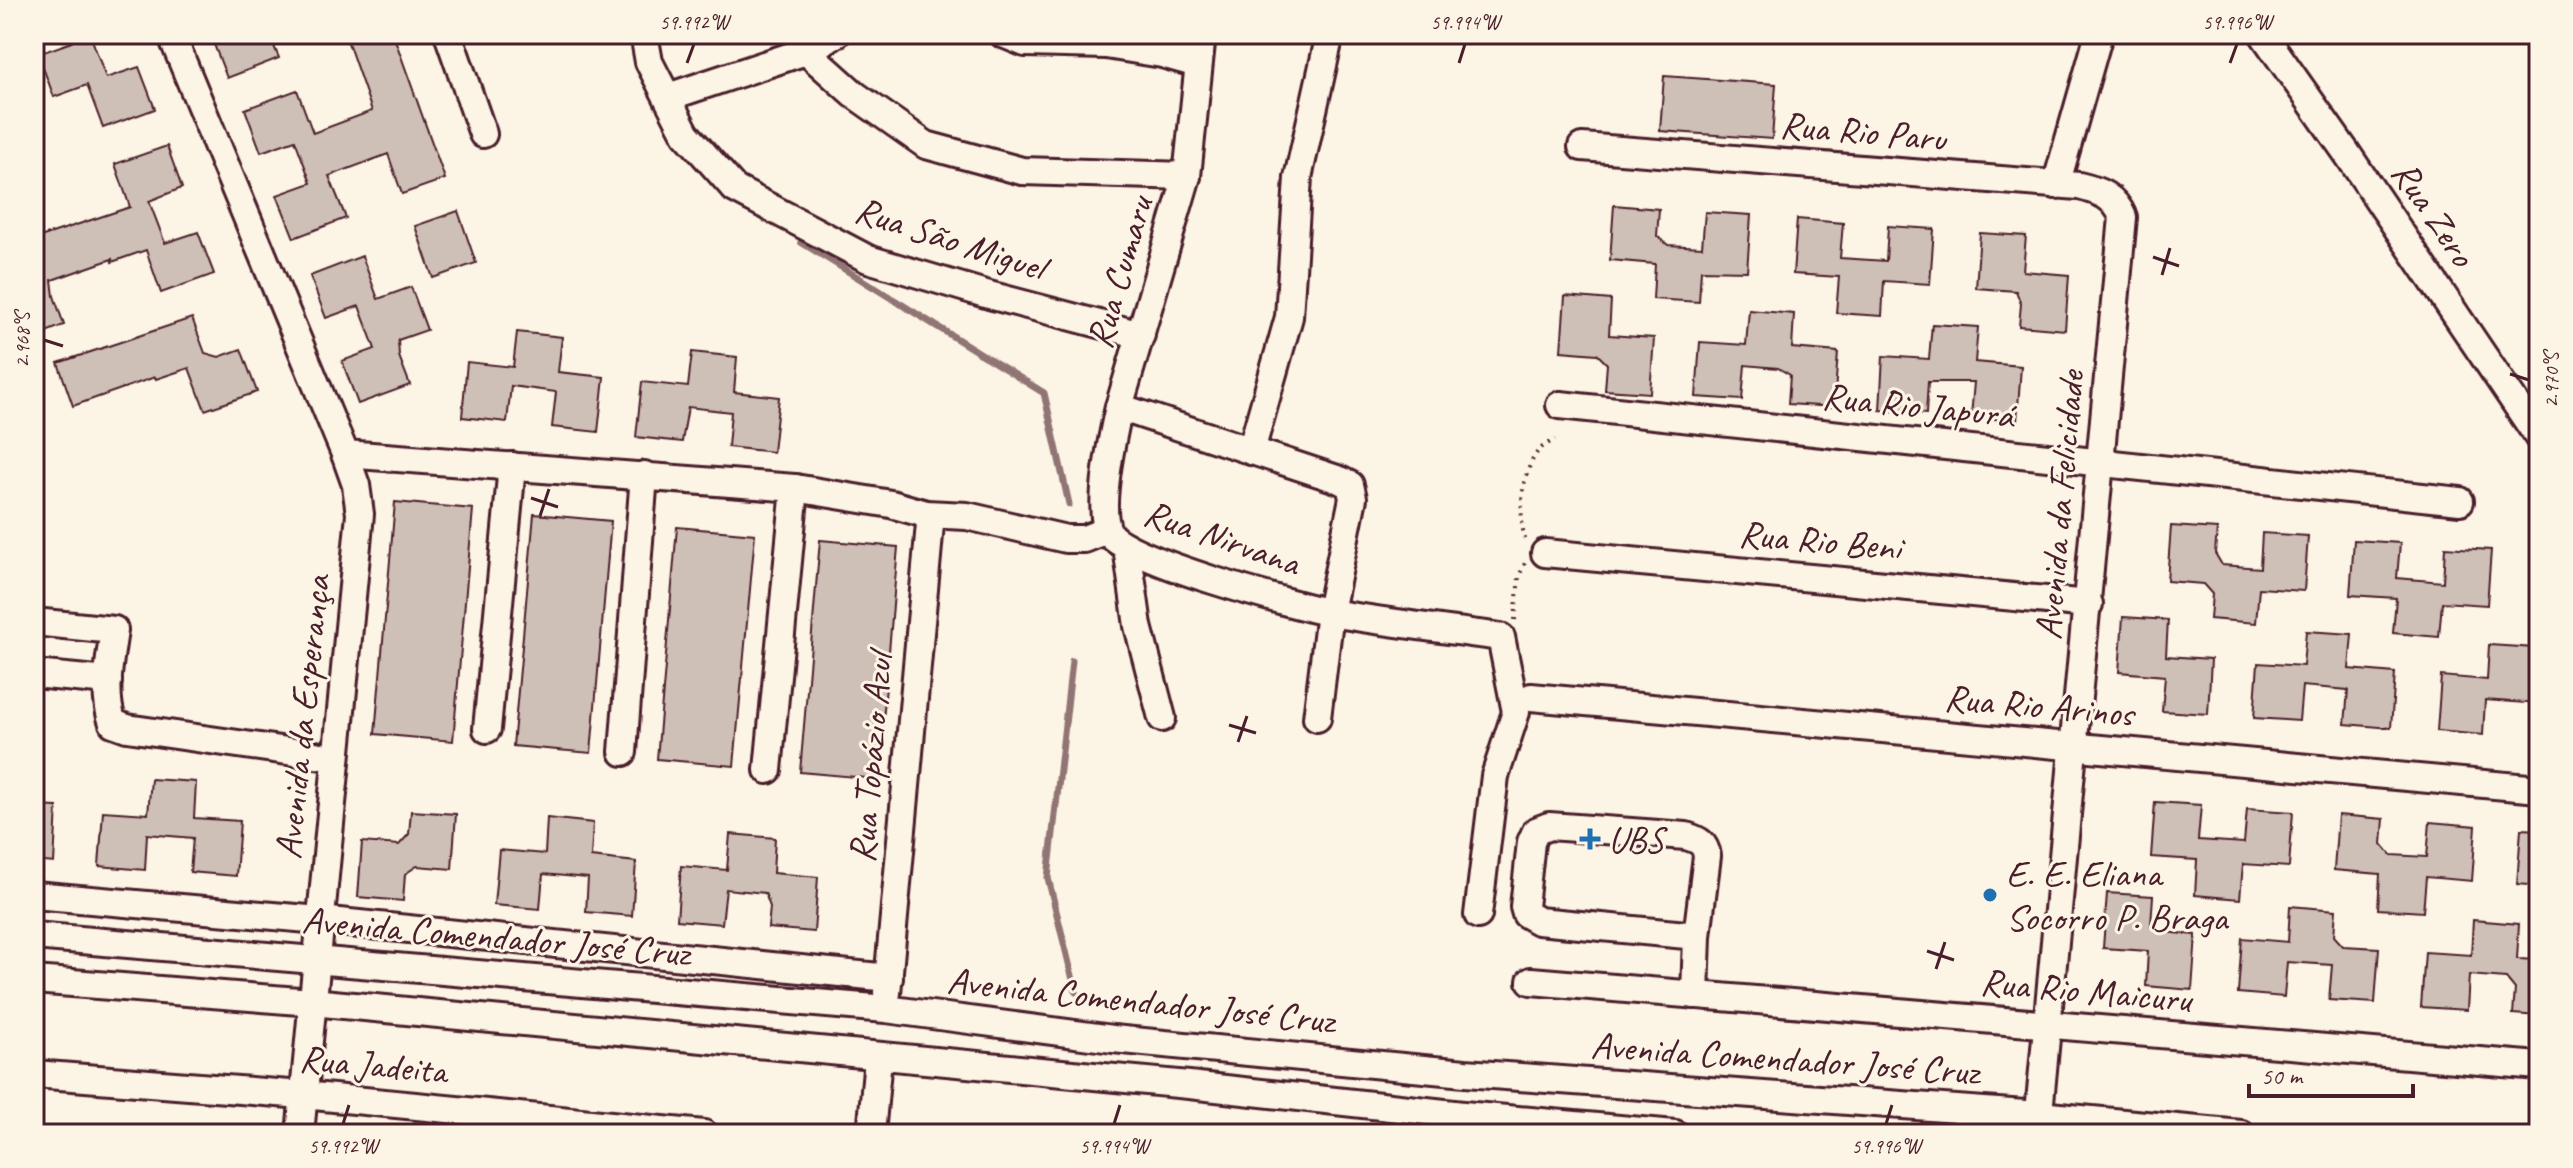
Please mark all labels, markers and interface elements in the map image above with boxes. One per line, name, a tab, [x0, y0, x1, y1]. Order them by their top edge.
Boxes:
text: 59.992°W	[659, 10, 732, 35]
text: 59.994°W	[1430, 10, 1503, 35]
text: 59.996°W	[2202, 10, 2275, 35]
street label: Rua Rio Paru	[1778, 101, 1950, 162]
street label: Rua Zero	[2381, 152, 2487, 277]
street label: Rua São Miguel	[849, 186, 1057, 293]
street label: Rua Cumaru	[1075, 188, 1164, 353]
text: 2.968°S	[10, 308, 35, 368]
text: 2.970°S	[2539, 348, 2564, 408]
street label: Avenida da Felicidade	[2024, 366, 2095, 641]
street label: Rua Rio Japurá	[1820, 372, 2019, 439]
street label: Rua Nirvana	[1138, 489, 1308, 587]
street label: Rua Rio Beni	[1737, 510, 1908, 571]
street label: Avenida da Esperança	[264, 571, 341, 861]
street label: Rua Topázio Azul	[838, 645, 904, 865]
street label: Rua Rio Arinos	[1943, 674, 2138, 737]
place label: UBS	[1608, 816, 1668, 863]
marker: UBS	[1579, 828, 1601, 850]
place label: E. E. Eliana Socorro P. Braga	[2006, 850, 2230, 941]
marker: E. E. Eliana Socorro P. Braga	[1981, 886, 1999, 904]
street label: Avenida Comendador José Cruz	[300, 896, 695, 977]
street label: Avenida Comendador José Cruz	[945, 957, 1340, 1045]
street label: Rua Rio Maicuru	[1979, 958, 2196, 1023]
street label: Avenida Comendador José Cruz	[1589, 1021, 1984, 1096]
street label: Rua Jadeita	[297, 1035, 452, 1095]
scale bar	[2249, 1048, 2413, 1098]
text: 50 m	[2261, 1061, 2304, 1091]
text: 59.992°W	[308, 1134, 381, 1159]
text: 59.994°W	[1079, 1134, 1152, 1159]
text: 59.996°W	[1851, 1134, 1924, 1159]

